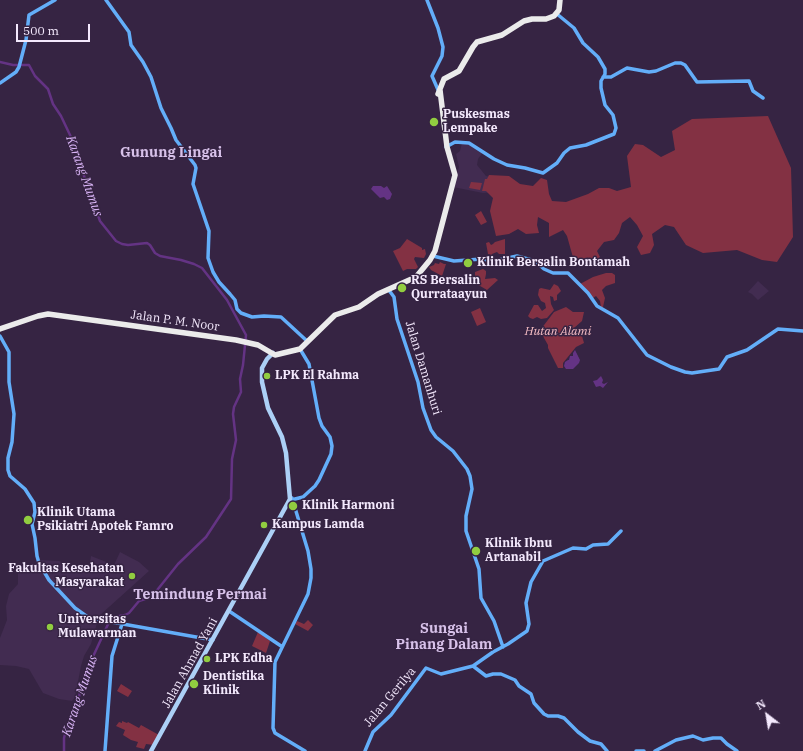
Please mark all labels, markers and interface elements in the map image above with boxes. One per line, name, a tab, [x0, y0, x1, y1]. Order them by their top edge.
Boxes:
scale bar	[18, 16, 92, 42]
text: 500 m	[23, 23, 59, 38]
place label: Puskesmas Lempake	[443, 108, 510, 136]
marker: Puskesmas Lempake	[428, 116, 440, 128]
water label: Karang Mumus	[62, 133, 106, 219]
district label: Gunung Lingai	[120, 145, 222, 161]
place label: Klinik Bersalin Bontamah	[477, 256, 630, 270]
marker: Klinik Bersalin Bontamah	[462, 257, 474, 269]
place label: RS Bersalin Qurrataayun	[411, 274, 487, 302]
marker: RS Bersalin Qurrataayun	[396, 282, 408, 294]
street label: Jalan P. M. Noor	[130, 308, 220, 334]
street label: Jalan Damanhuri	[402, 319, 444, 417]
park label: Hutan Alami	[525, 325, 591, 339]
place label: LPK El Rahma	[275, 369, 359, 383]
marker: LPK El Rahma	[262, 371, 272, 381]
place label: Klinik Harmoni	[302, 499, 394, 513]
marker: Klinik Harmoni	[287, 500, 299, 512]
place label: Klinik Utama Psikiatri Apotek Famro	[37, 506, 174, 534]
marker: Klinik Utama Psikiatri Apotek Famro	[22, 514, 34, 526]
place label: Kampus Lamda	[272, 518, 364, 532]
marker: Kampus Lamda	[259, 520, 269, 530]
place label: Klinik Ibnu Artanabil	[485, 537, 552, 565]
marker: Klinik Ibnu Artanabil	[470, 545, 482, 557]
place label: Fakultas Kesehatan Masyarakat	[8, 562, 124, 590]
marker: Fakultas Kesehatan Masyarakat	[127, 571, 137, 581]
district label: Temindung Permai	[133, 587, 267, 603]
place label: Universitas Mulawarman	[58, 613, 137, 641]
street label: Jalan Ahmad Yani	[159, 615, 221, 711]
district label: Sungai Pinang Dalam	[396, 621, 492, 654]
marker: Universitas Mulawarman	[45, 622, 55, 632]
place label: LPK Edha	[215, 652, 273, 666]
water label: Karang Mumus	[59, 653, 101, 739]
marker: LPK Edha	[202, 654, 212, 664]
street label: Jalan Gerilya	[361, 664, 419, 730]
place label: Dentistika Klinik	[203, 670, 264, 698]
marker: Dentistika Klinik	[188, 678, 200, 690]
north arrow	[747, 695, 787, 735]
text: N	[753, 696, 768, 713]

